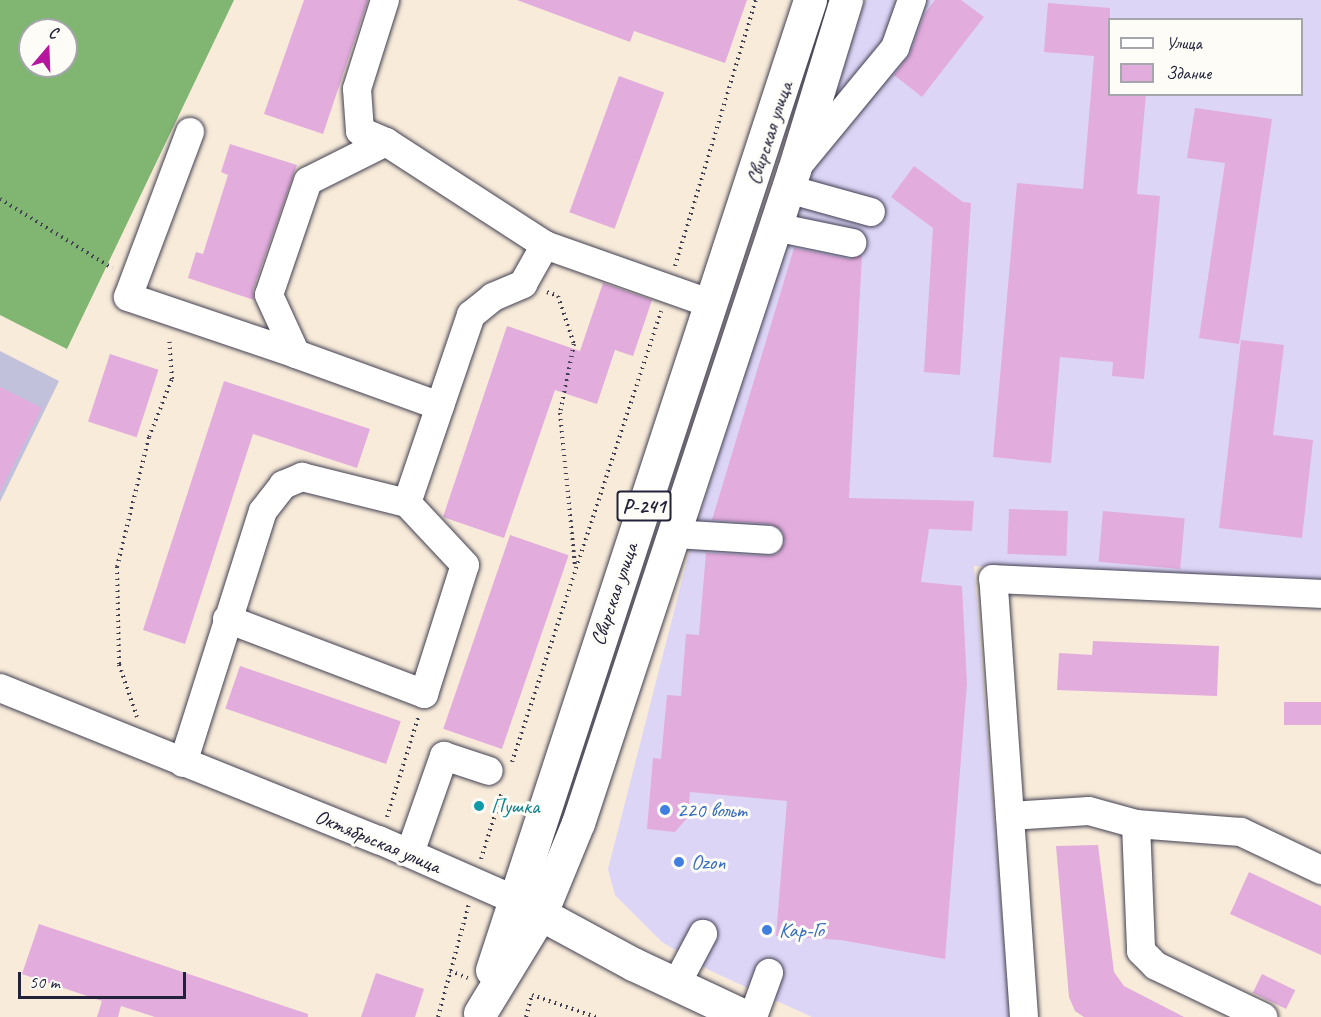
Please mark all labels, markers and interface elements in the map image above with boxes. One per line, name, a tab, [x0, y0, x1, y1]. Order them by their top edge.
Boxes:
north arrow	[18, 18, 78, 78]
legend	[1108, 18, 1303, 96]
text: С	[46, 22, 60, 44]
text: Улица	[1166, 32, 1202, 54]
text: Здание	[1166, 62, 1211, 84]
street label: Свирская улица	[740, 78, 798, 188]
road number: Р-241	[616, 489, 672, 523]
street label: Свирская улица	[585, 539, 643, 649]
place label: Пушка	[491, 793, 539, 819]
place label: 220 вольт	[677, 797, 747, 823]
marker: Пушка	[472, 799, 486, 813]
street label: Октябрьская улица	[311, 803, 445, 879]
marker: 220 вольт	[658, 803, 672, 817]
place label: Ozon	[691, 849, 726, 875]
marker: Ozon	[672, 855, 686, 869]
place label: Кар-Го	[779, 917, 824, 943]
marker: Кар-Го	[760, 923, 774, 937]
scale bar	[21, 960, 189, 998]
text: 50 m	[29, 971, 60, 993]

